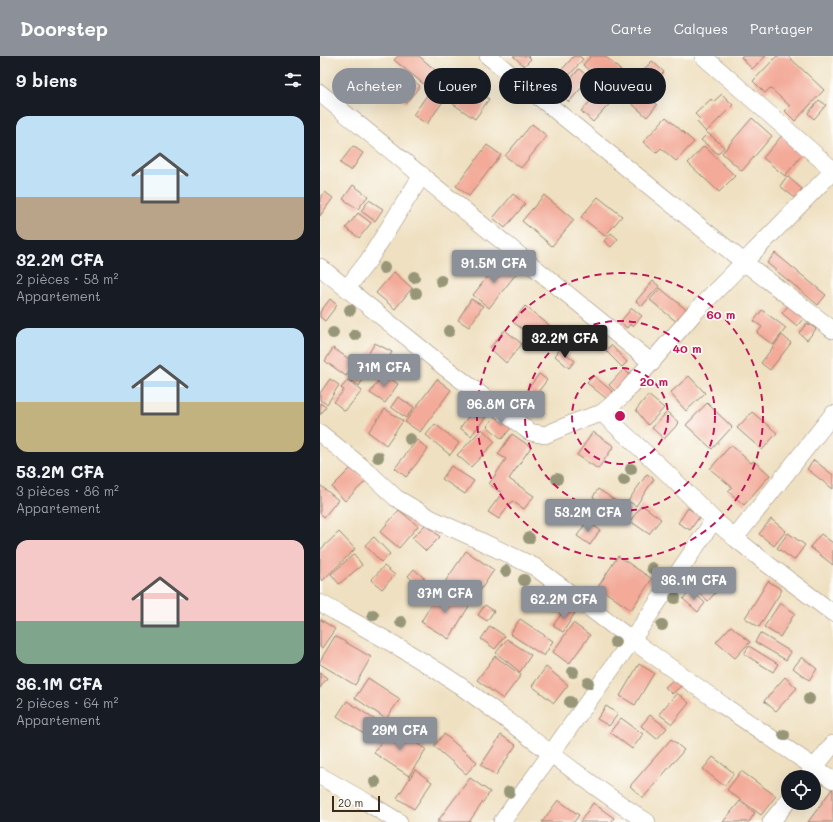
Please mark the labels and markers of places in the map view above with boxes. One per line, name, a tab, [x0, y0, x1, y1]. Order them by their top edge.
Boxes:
pin: 91.5M CFA	[448, 250, 540, 284]
pin: 32.2M CFA	[519, 325, 611, 359]
pin: 71M CFA	[347, 354, 421, 388]
pin: 96.8M CFA	[455, 391, 547, 425]
centre of rings	[613, 409, 627, 423]
pin: 53.2M CFA	[542, 499, 634, 533]
pin: 36.1M CFA	[648, 567, 740, 601]
pin: 37M CFA	[408, 580, 482, 614]
pin: 62.2M CFA	[518, 586, 610, 620]
pin: 29M CFA	[363, 717, 437, 751]

